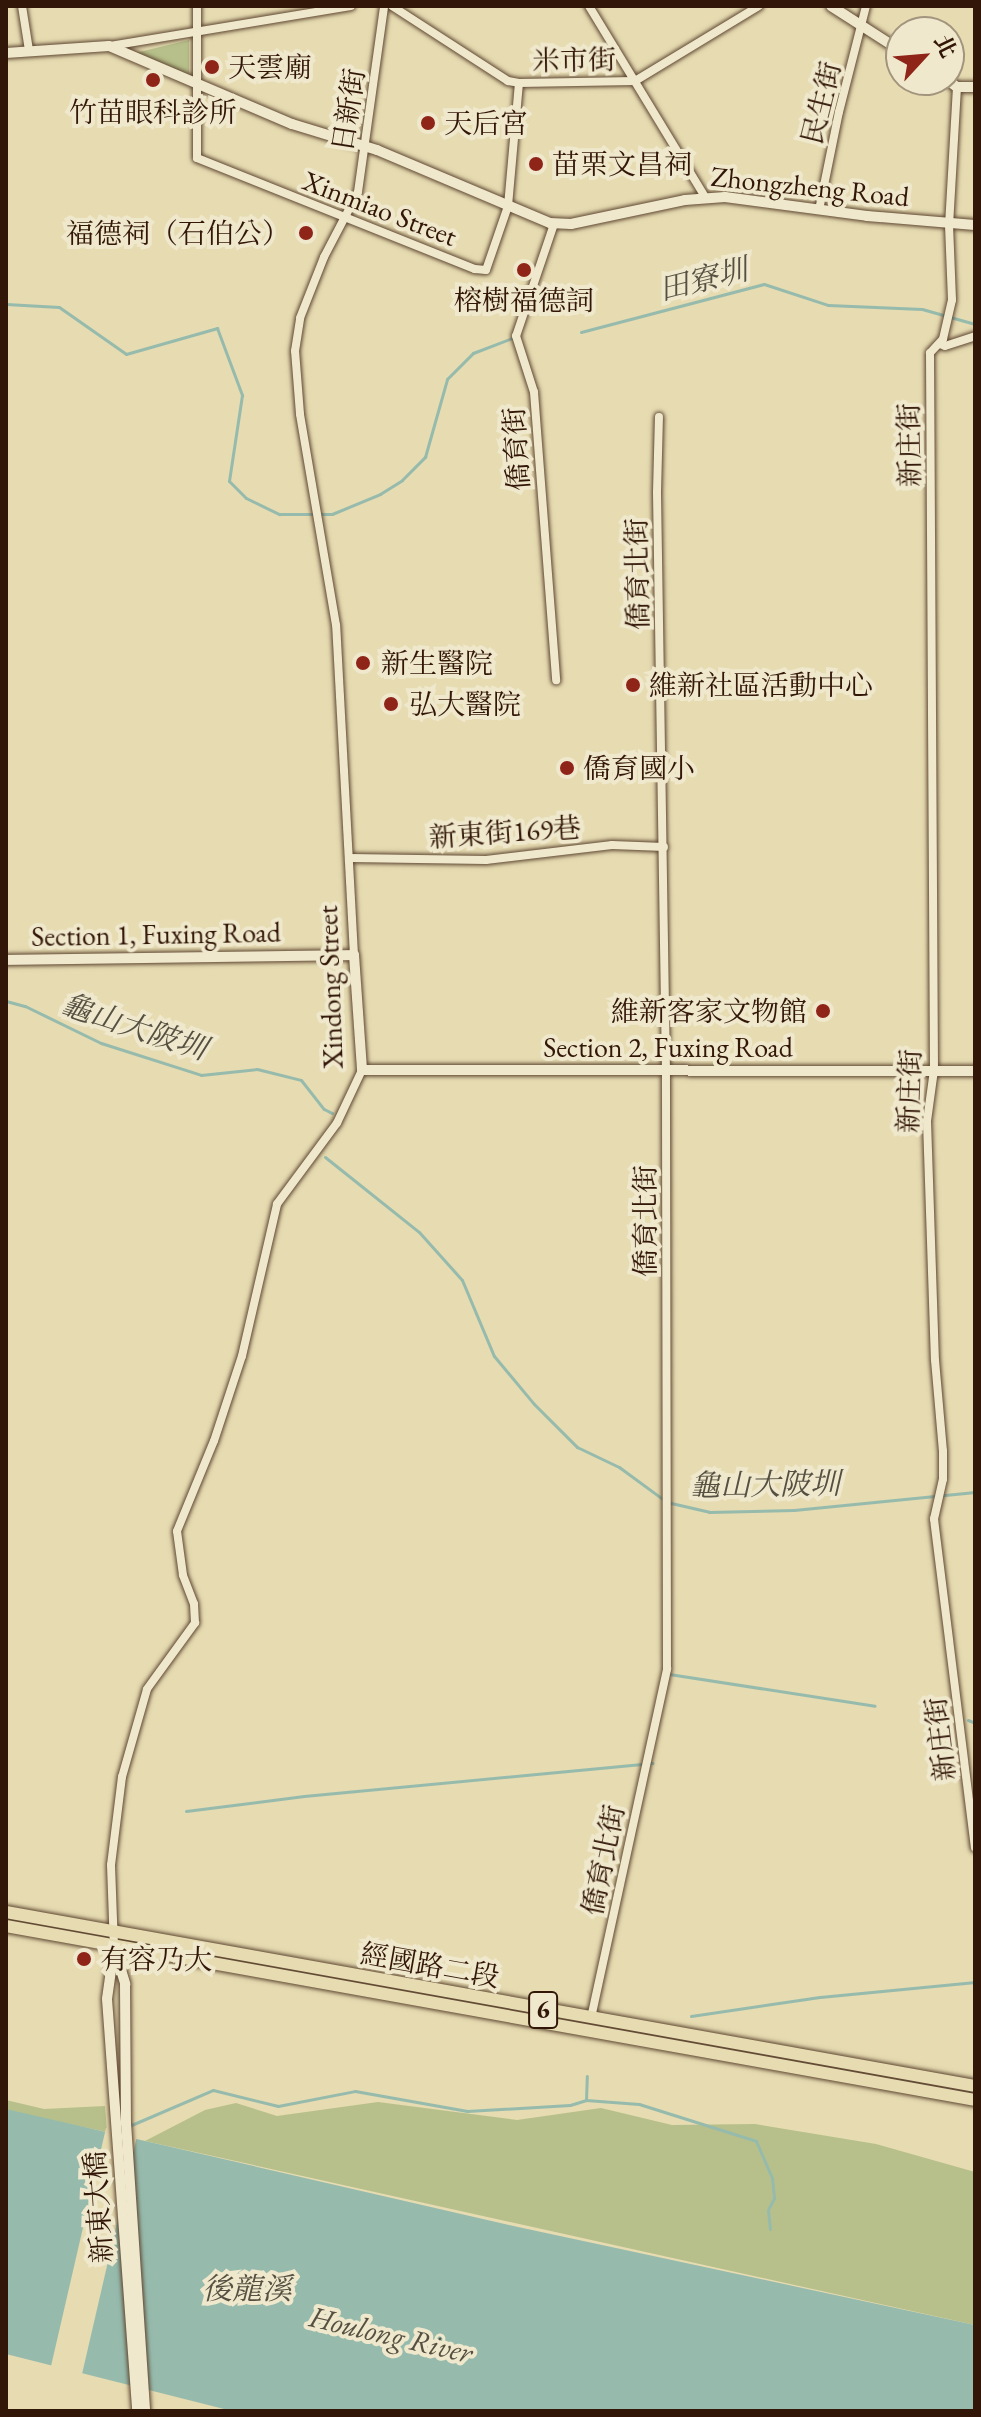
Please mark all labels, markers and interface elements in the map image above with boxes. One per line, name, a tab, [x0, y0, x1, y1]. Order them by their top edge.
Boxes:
north arrow	[885, 16, 965, 96]
text: 北	[927, 30, 963, 62]
street label: 米市街	[532, 42, 616, 78]
place label: 天雲廟	[228, 50, 312, 84]
marker: 天雲廟	[203, 58, 221, 76]
street label: 民生街	[795, 58, 847, 148]
street label: 日新街	[325, 66, 371, 154]
marker: 竹苗眼科診所	[142, 69, 164, 91]
place label: 竹苗眼科診所	[69, 95, 237, 129]
place label: 天后宮	[444, 106, 528, 140]
marker: 天后宮	[419, 114, 437, 132]
place label: 苗栗文昌祠	[552, 147, 692, 181]
marker: 苗栗文昌祠	[527, 155, 545, 173]
street label: Zhongzheng Road	[709, 159, 911, 213]
street label: Xinmiao Street	[298, 163, 462, 253]
place label: 福德祠（石伯公）	[66, 216, 290, 250]
marker: 福德祠（石伯公）	[297, 224, 315, 242]
water label: 田寮圳	[655, 252, 751, 308]
marker: 榕樹福德詞	[515, 261, 533, 279]
place label: 榕樹福德詞	[454, 283, 594, 317]
street label: 新庄街	[891, 403, 927, 487]
street label: 僑育街	[496, 406, 536, 492]
street label: 僑育北街	[619, 518, 655, 630]
place label: 新生醫院	[381, 646, 493, 680]
marker: 新生醫院	[352, 652, 374, 674]
place label: 維新社區活動中心	[649, 668, 873, 702]
marker: 維新社區活動中心	[624, 676, 642, 694]
place label: 弘大醫院	[409, 687, 521, 721]
marker: 弘大醫院	[380, 693, 402, 715]
place label: 僑育國小	[583, 751, 695, 785]
marker: 僑育國小	[558, 759, 576, 777]
street label: 新東街169巷	[428, 810, 582, 854]
street label: Xindong Street	[310, 905, 350, 1069]
street label: Section 1, Fuxing Road	[31, 915, 281, 953]
water label: 龜山大陂圳	[57, 987, 211, 1067]
place label: 維新客家文物館	[611, 994, 807, 1028]
marker: 維新客家文物館	[814, 1002, 832, 1020]
street label: Section 2, Fuxing Road	[543, 1030, 793, 1064]
street label: 新庄街	[891, 1048, 927, 1134]
street label: 僑育北街	[628, 1165, 662, 1277]
water label: 龜山大陂圳	[690, 1466, 840, 1504]
street label: 新庄街	[918, 1695, 962, 1783]
street label: 僑育北街	[575, 1802, 631, 1918]
street label: 經國路二段	[358, 1936, 502, 1994]
place label: 有容乃大	[100, 1942, 212, 1976]
marker: 有容乃大	[75, 1950, 93, 1968]
road number: 6	[527, 1988, 559, 2032]
street label: 新東大橋	[77, 2150, 119, 2264]
water label: 後龍溪	[202, 2271, 292, 2307]
water label: Houlong River	[306, 2299, 476, 2371]

